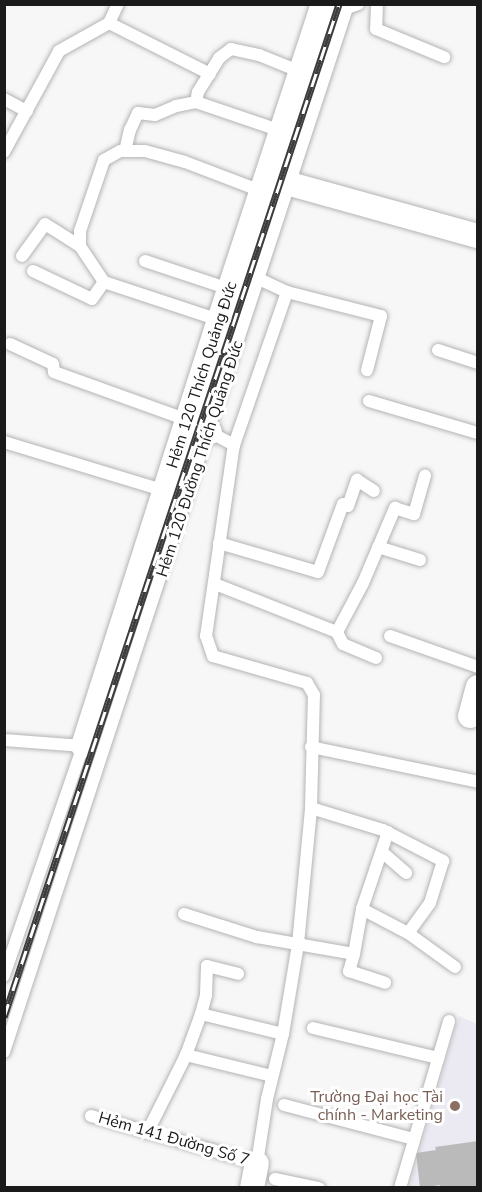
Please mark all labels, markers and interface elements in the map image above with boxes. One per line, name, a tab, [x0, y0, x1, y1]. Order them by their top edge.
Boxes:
street label: Hẻm 120 Thích Quảng Đức	[163, 279, 241, 471]
street label: Hẻm 120 Đường Thích Quảng Đức	[153, 338, 247, 580]
place label: Trường Đại học Tài chính - Marketing	[310, 1087, 443, 1125]
marker: Trường Đại học Tài chính - Marketing	[448, 1099, 462, 1113]
street label: Hẻm 141 Đường Số 7	[96, 1108, 252, 1170]

